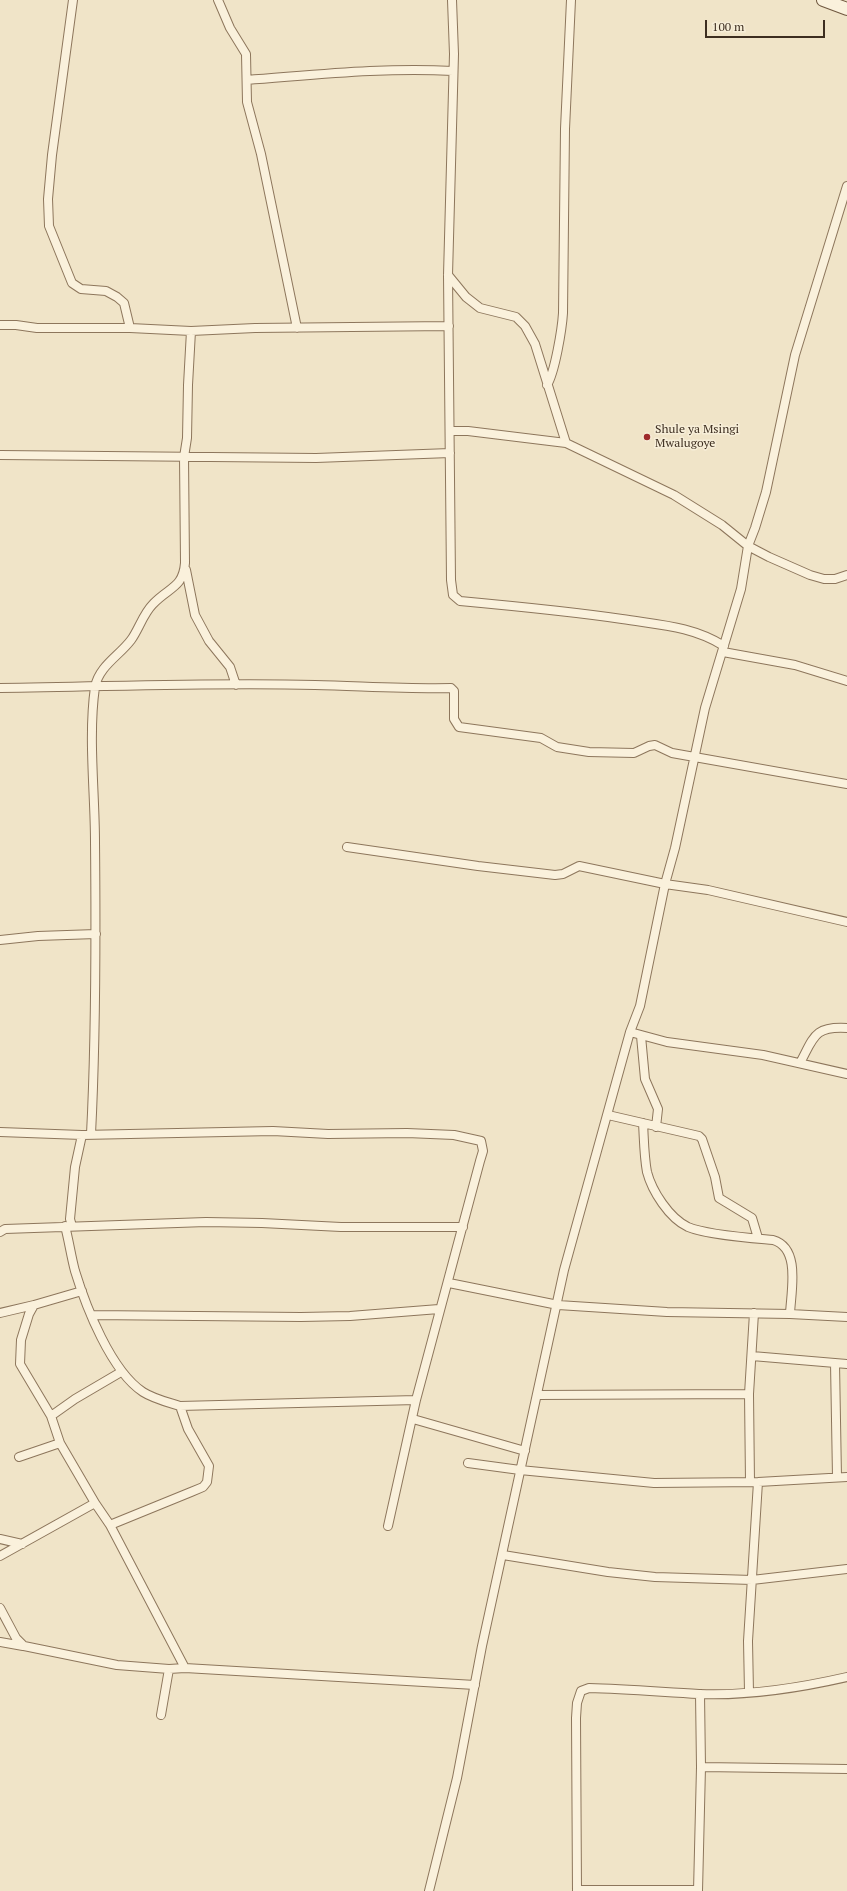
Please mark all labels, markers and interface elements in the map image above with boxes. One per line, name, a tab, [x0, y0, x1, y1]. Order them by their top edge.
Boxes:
scale bar	[707, 12, 827, 38]
text: 100 m	[712, 19, 744, 34]
place label: Shule ya Msingi Mwalugoye	[655, 423, 739, 451]
marker: Shule ya Msingi Mwalugoye	[642, 432, 652, 442]

